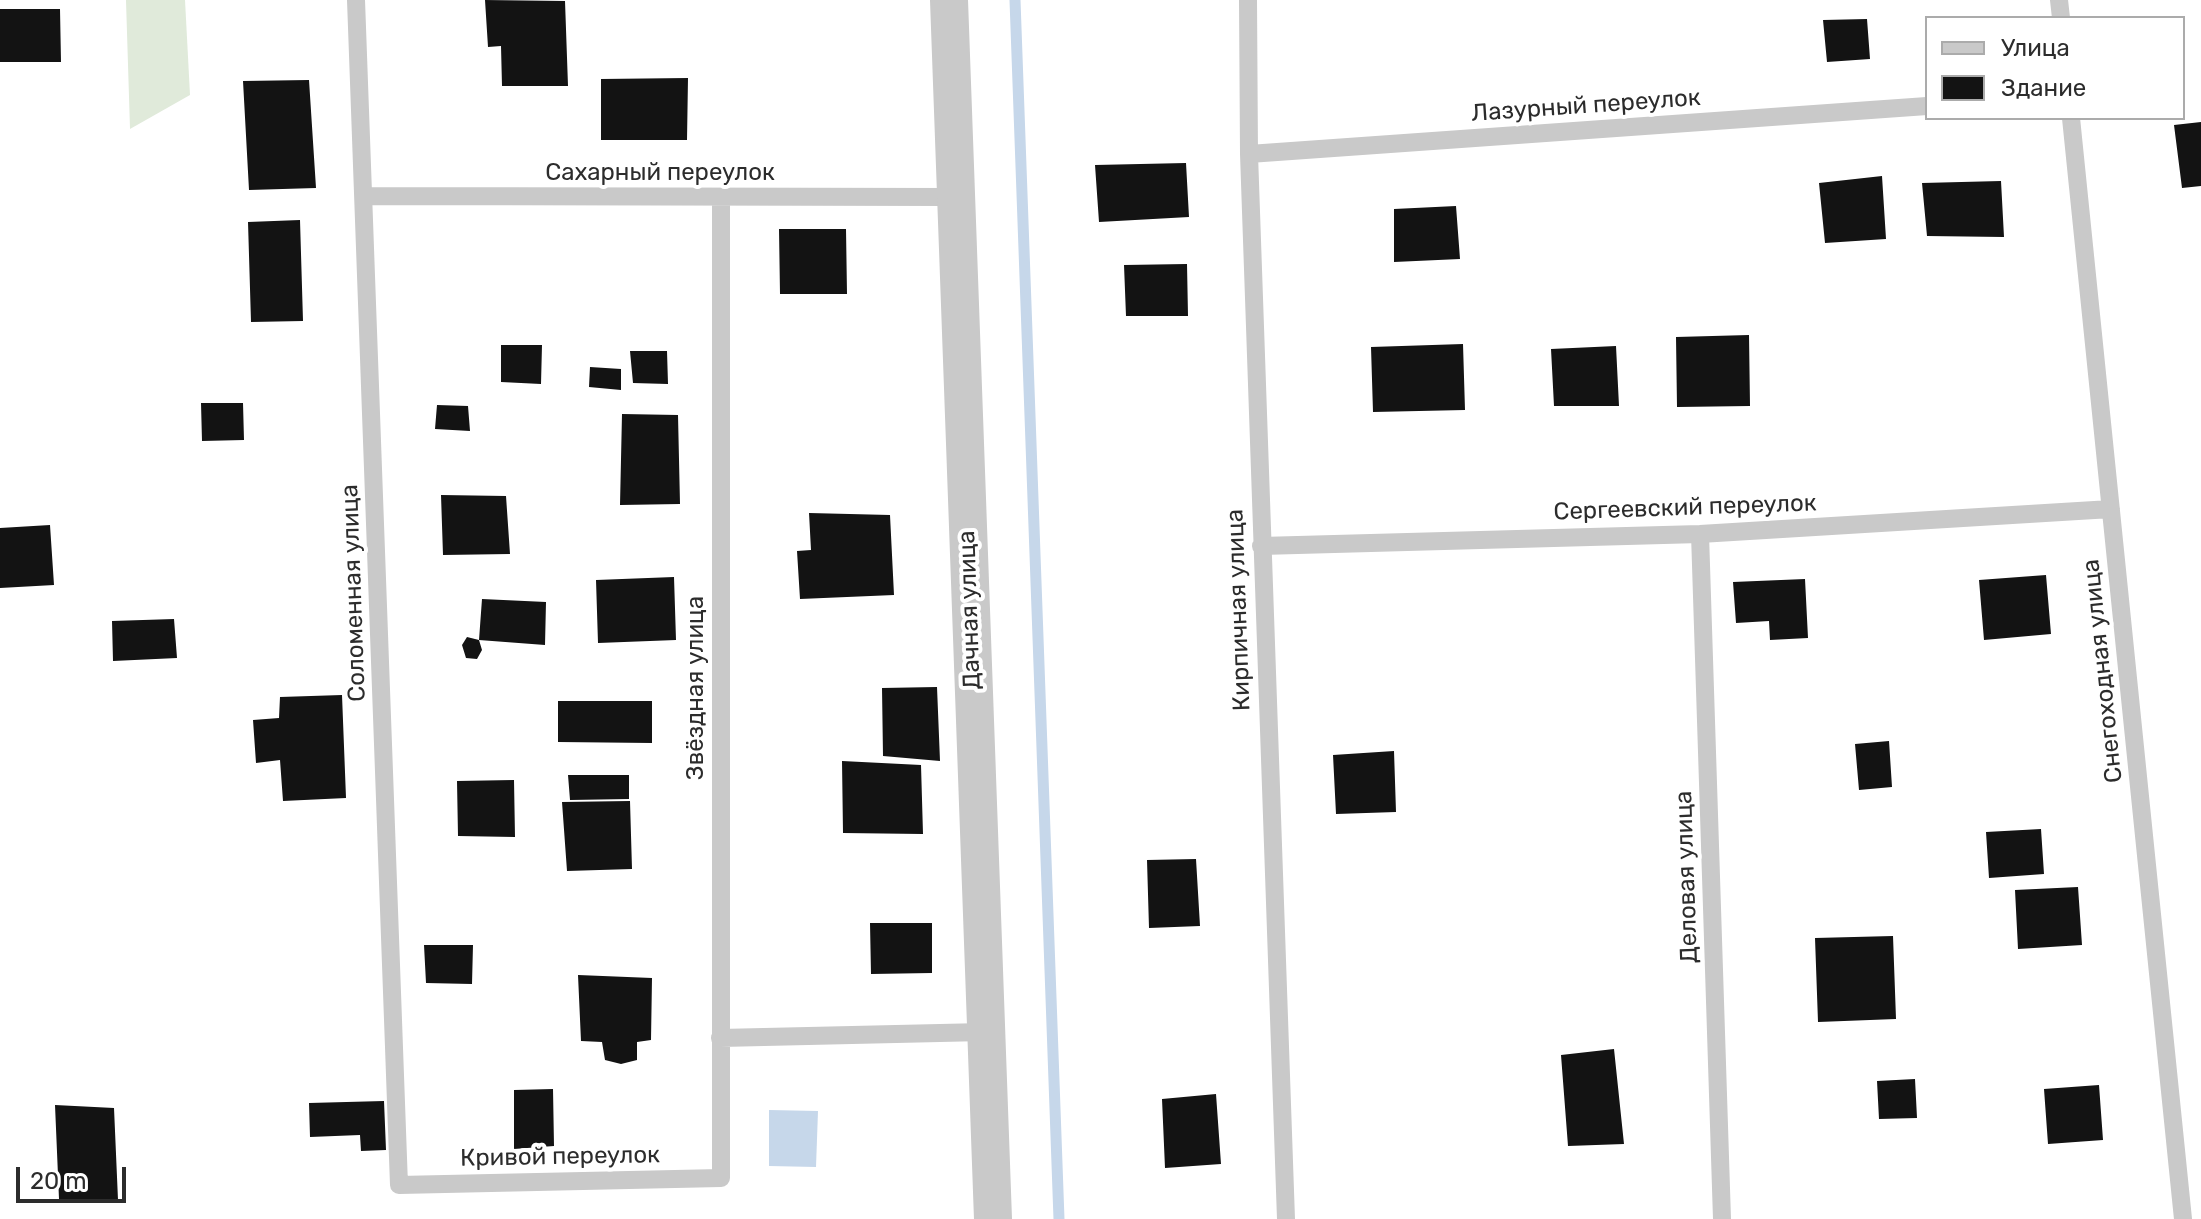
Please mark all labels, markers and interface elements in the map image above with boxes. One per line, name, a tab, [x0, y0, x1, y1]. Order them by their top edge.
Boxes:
legend	[1925, 16, 2185, 120]
text: Улица	[2001, 34, 2070, 62]
text: Здание	[2001, 74, 2086, 102]
street label: Лазурный переулок	[1470, 84, 1702, 128]
street label: Сахарный переулок	[545, 159, 775, 187]
street label: Соломенная улица	[336, 484, 372, 702]
street label: Сергеевский переулок	[1553, 489, 1817, 527]
street label: Кирпичная улица	[1221, 508, 1257, 712]
street label: Дачная улица	[953, 530, 987, 690]
street label: Снегоходная улица	[2077, 558, 2129, 784]
street label: Звёздная улица	[682, 596, 710, 780]
street label: Деловая улица	[1670, 790, 1704, 964]
street label: Кривой переулок	[460, 1141, 660, 1173]
scale bar	[20, 1151, 130, 1201]
text: 20 m	[30, 1167, 87, 1195]

